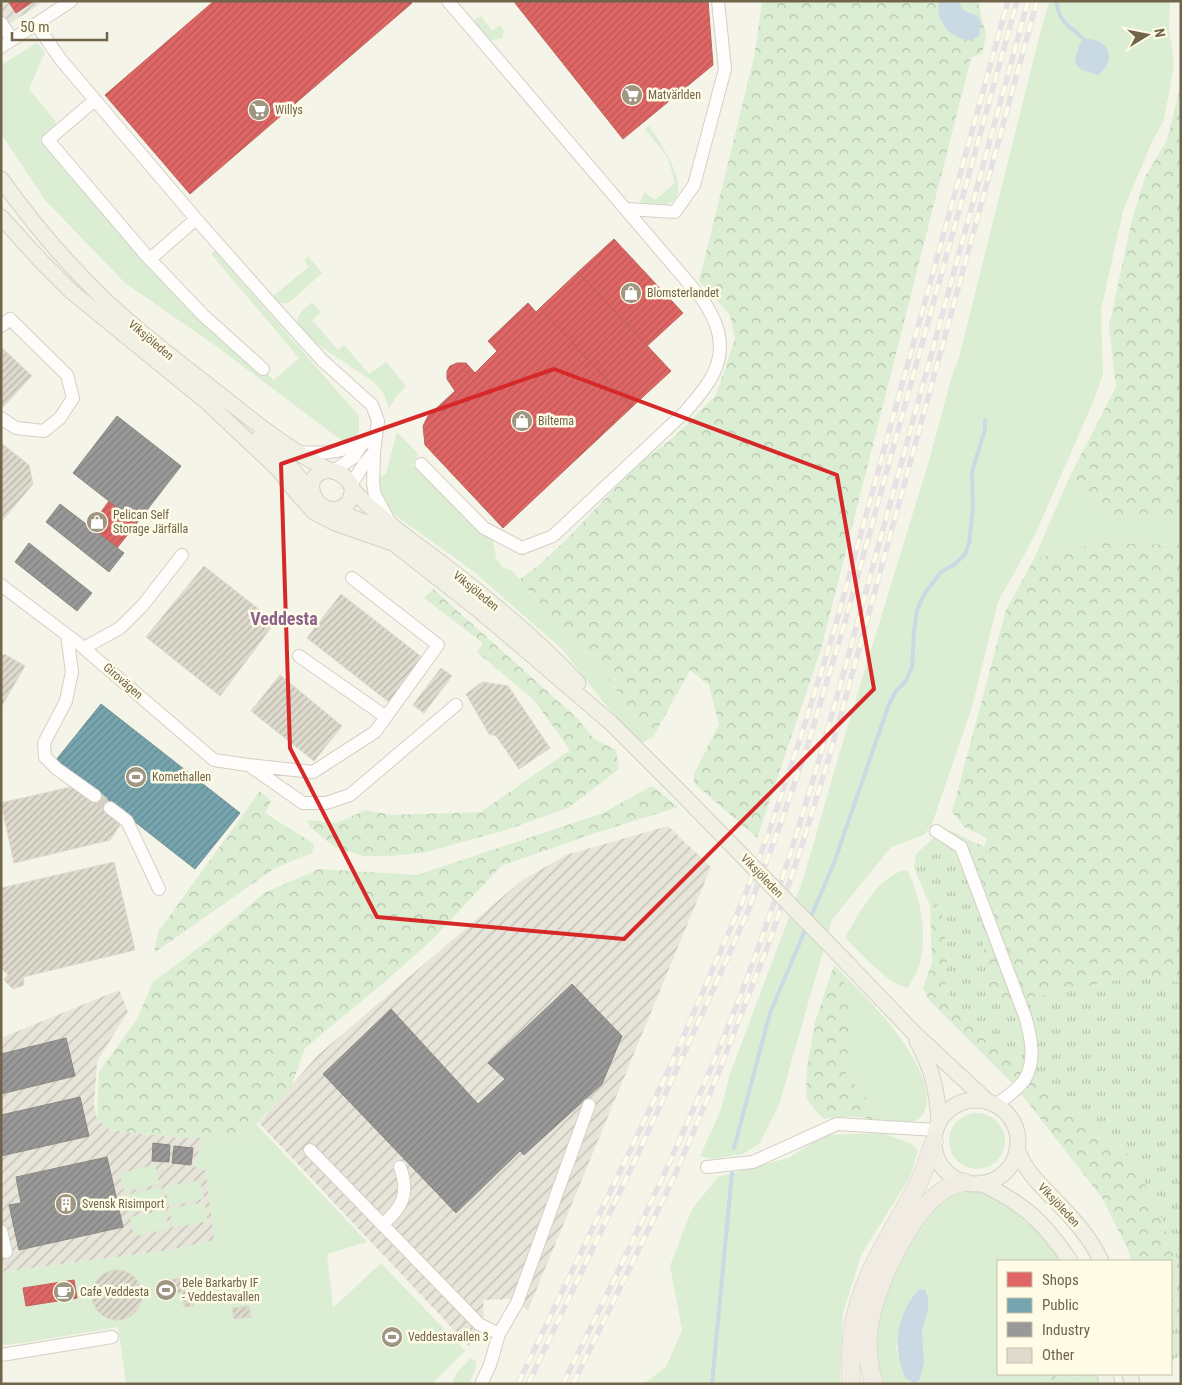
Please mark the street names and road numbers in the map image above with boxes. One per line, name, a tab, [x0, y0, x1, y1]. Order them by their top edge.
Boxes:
street label: Viksjöleden	[125, 317, 177, 363]
street label: Viksjöleden	[450, 568, 502, 614]
street label: Girovägen	[100, 660, 146, 702]
street label: Viksjöleden	[738, 851, 786, 901]
street label: Viksjöleden	[1035, 1180, 1083, 1230]

